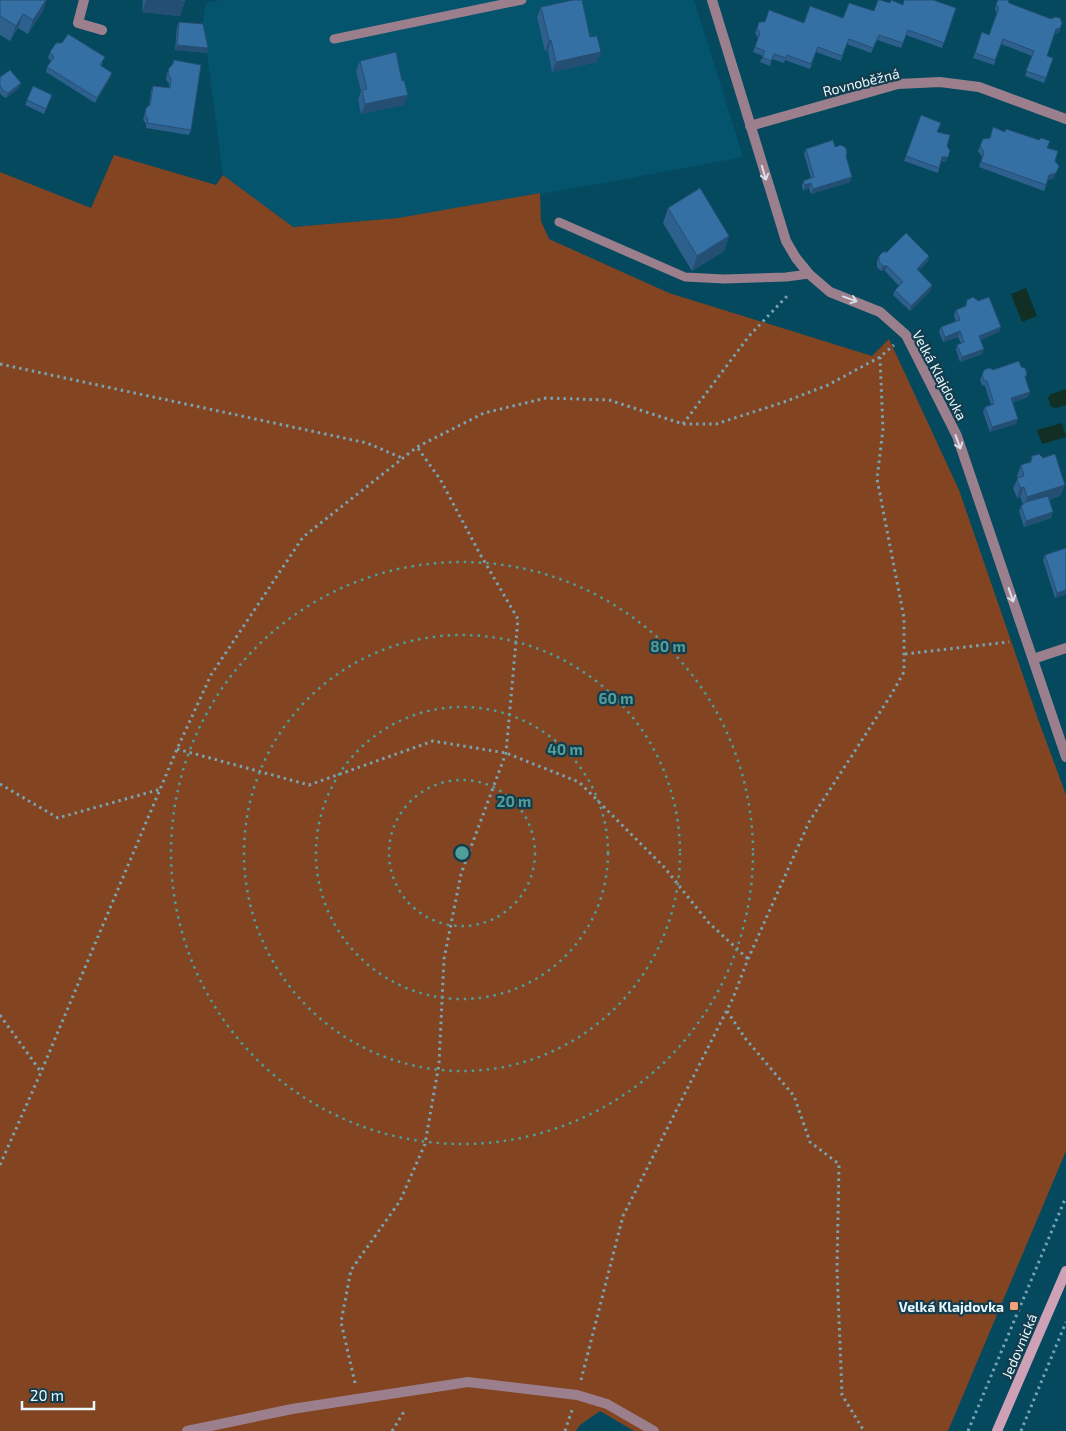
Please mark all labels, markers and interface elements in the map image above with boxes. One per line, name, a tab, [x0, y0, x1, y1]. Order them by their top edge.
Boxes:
street label: Rovnoběžná	[821, 64, 901, 100]
one-way arrow	[760, 165, 770, 181]
one-way arrow	[841, 295, 857, 304]
street label: Velká Klajdovka	[909, 327, 971, 423]
one-way arrow	[954, 433, 963, 449]
one-way arrow	[1007, 587, 1016, 602]
text: 80 m	[650, 637, 686, 655]
text: 60 m	[599, 689, 633, 707]
text: 40 m	[547, 740, 583, 758]
text: 20 m	[497, 792, 531, 810]
centre of rings	[453, 844, 471, 862]
place label: Velká Klajdovka	[899, 1298, 1004, 1315]
marker: Velká Klajdovka	[1008, 1300, 1020, 1312]
street label: Jedovnická	[998, 1311, 1040, 1381]
scale bar	[22, 1378, 95, 1410]
text: 20 m	[30, 1386, 64, 1404]

